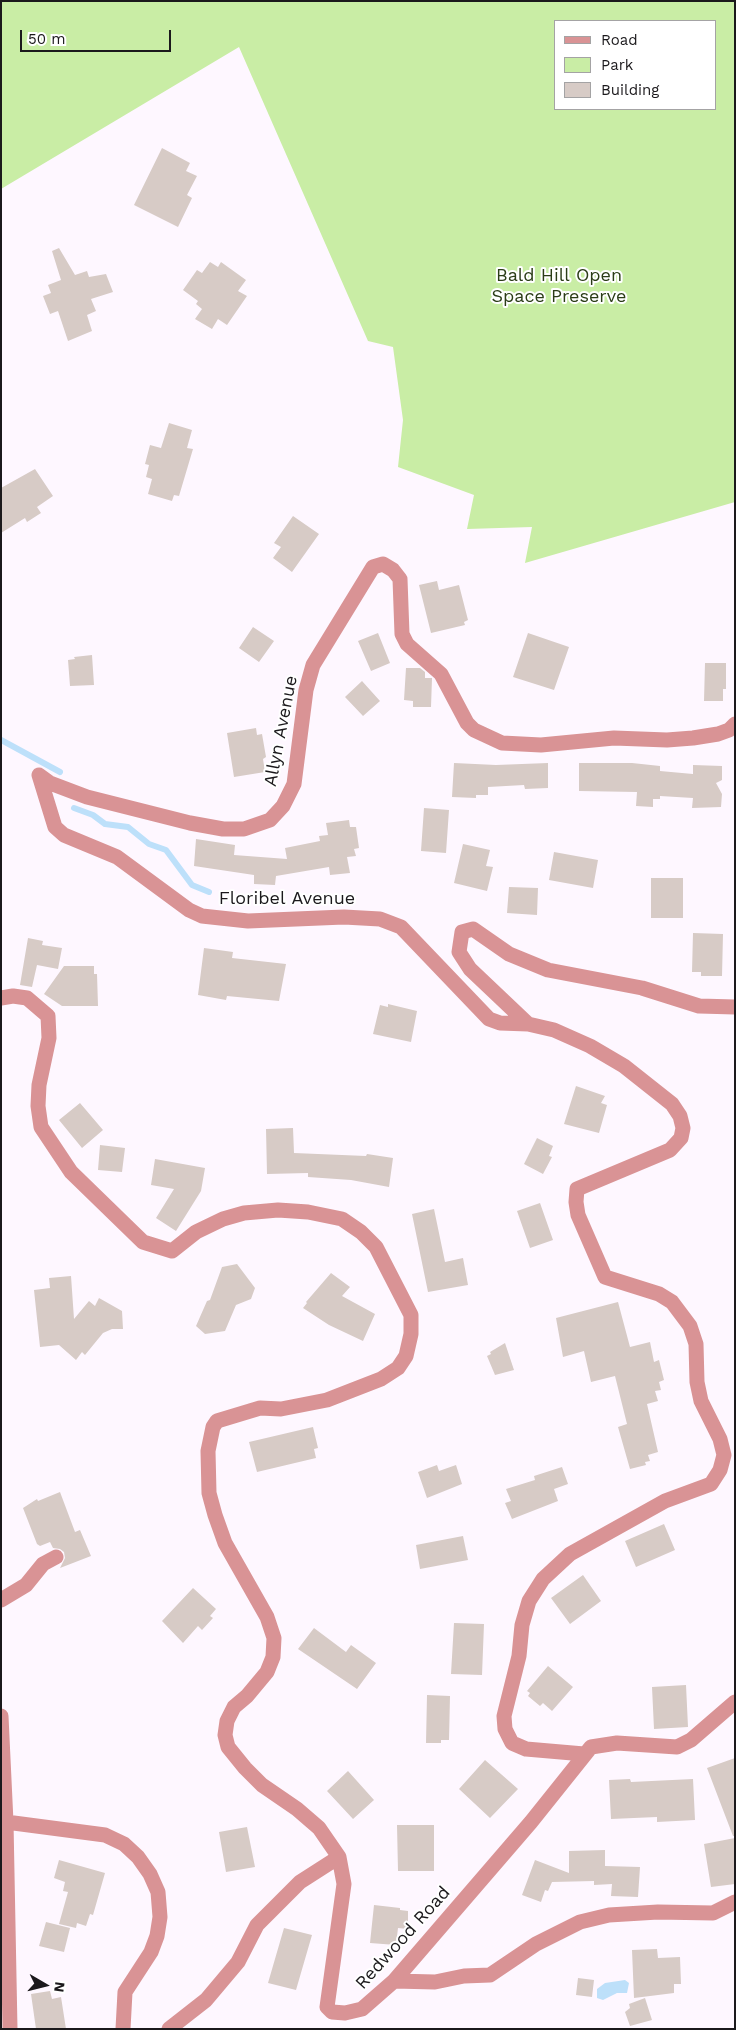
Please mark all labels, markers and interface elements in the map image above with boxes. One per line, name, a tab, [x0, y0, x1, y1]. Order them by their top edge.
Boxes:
scale bar	[22, 20, 174, 52]
legend	[554, 20, 716, 110]
text: 50 m	[28, 30, 65, 48]
text: Road	[601, 31, 638, 49]
text: Park	[601, 56, 633, 74]
text: Building	[601, 81, 659, 99]
park label: Bald Hill Open Space Preserve	[492, 265, 626, 308]
street label: Allyn Avenue	[260, 674, 302, 788]
street label: Floribel Avenue	[219, 888, 355, 910]
street label: Redwood Road	[351, 1882, 455, 1994]
north arrow	[20, 1960, 70, 2010]
text: N	[51, 1981, 68, 1993]

